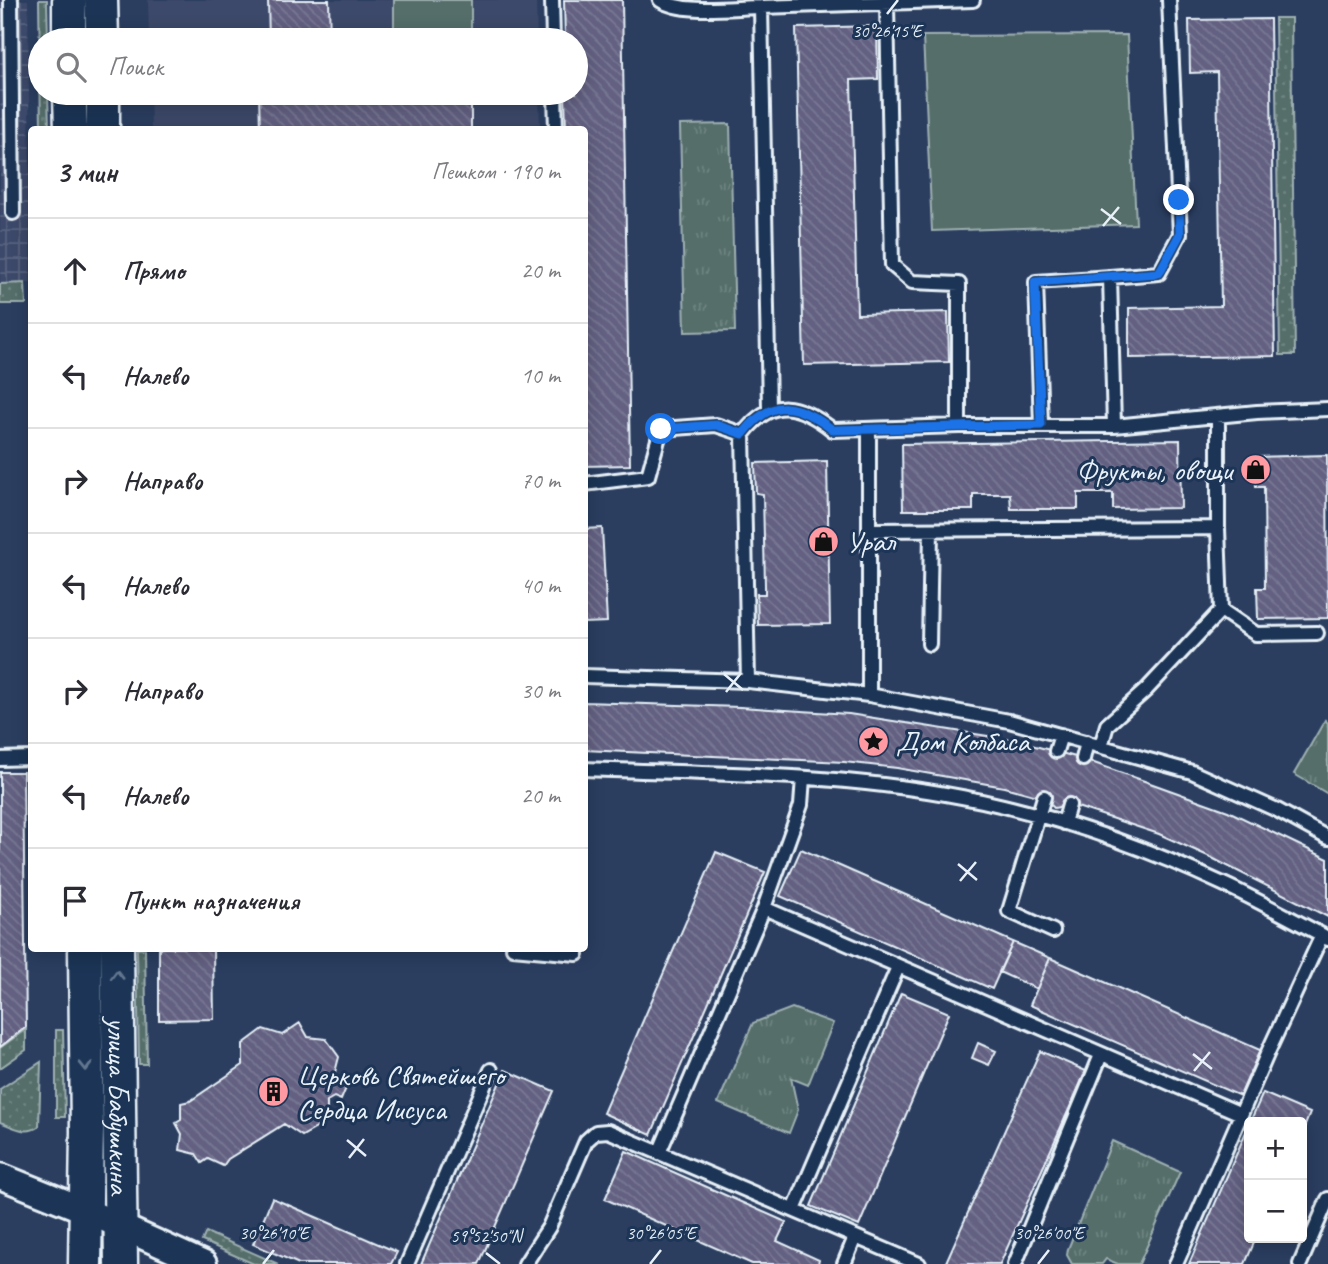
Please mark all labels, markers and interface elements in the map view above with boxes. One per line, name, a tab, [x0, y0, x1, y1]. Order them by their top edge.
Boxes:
text: 30°26'15"E	[852, 20, 924, 42]
search box	[28, 28, 588, 105]
icon: search	[52, 48, 90, 86]
text: Поиск	[108, 50, 163, 83]
text: 3 мин	[56, 153, 117, 191]
text: Пешком · 190 m	[432, 157, 560, 186]
route end	[1163, 184, 1194, 215]
icon: ahead	[56, 252, 94, 290]
text: Прямо	[123, 254, 185, 287]
text: 20 m	[521, 256, 560, 285]
icon: left	[56, 357, 94, 395]
text: Налево	[123, 359, 189, 392]
text: 10 m	[521, 361, 560, 390]
route start	[645, 413, 676, 444]
place label: Фрукты, овощи	[1076, 451, 1234, 489]
shop icon: Фрукты, овощи	[1238, 453, 1272, 487]
icon: right	[56, 462, 94, 500]
text: Направо	[123, 464, 202, 497]
text: 70 m	[521, 466, 560, 495]
place label: Урал	[846, 522, 897, 560]
shop icon: Урал	[806, 524, 840, 558]
icon: left	[56, 567, 94, 605]
text: Налево	[123, 569, 189, 602]
text: 40 m	[521, 571, 560, 600]
icon: right	[56, 672, 94, 710]
text: Направо	[123, 674, 202, 707]
text: 30 m	[521, 676, 560, 705]
place label: Дом Колбаса	[896, 722, 1032, 760]
place icon: Дом Колбаса	[856, 724, 890, 758]
icon: left	[56, 777, 94, 815]
text: Налево	[123, 779, 189, 812]
text: 20 m	[521, 781, 560, 810]
icon: arrive	[56, 882, 94, 920]
text: Пункт назначения	[123, 884, 299, 917]
one-way arrow	[109, 970, 125, 980]
street label: улица Бабушкина	[99, 1015, 139, 1197]
place label: Церковь Святейшего Сердца Иисуса	[297, 1056, 508, 1128]
one-way arrow	[78, 1061, 94, 1071]
building icon: Церковь Святейшего Сердца Иисуса	[257, 1075, 291, 1109]
map controls	[1244, 1117, 1307, 1243]
button: +	[1244, 1117, 1307, 1180]
button: −	[1244, 1180, 1307, 1243]
text: 30°26'10"E	[239, 1222, 311, 1244]
text: 30°26'05"E	[626, 1222, 698, 1244]
text: 30°26'00"E	[1014, 1222, 1086, 1244]
text: 59°52'50"N	[451, 1225, 525, 1247]

